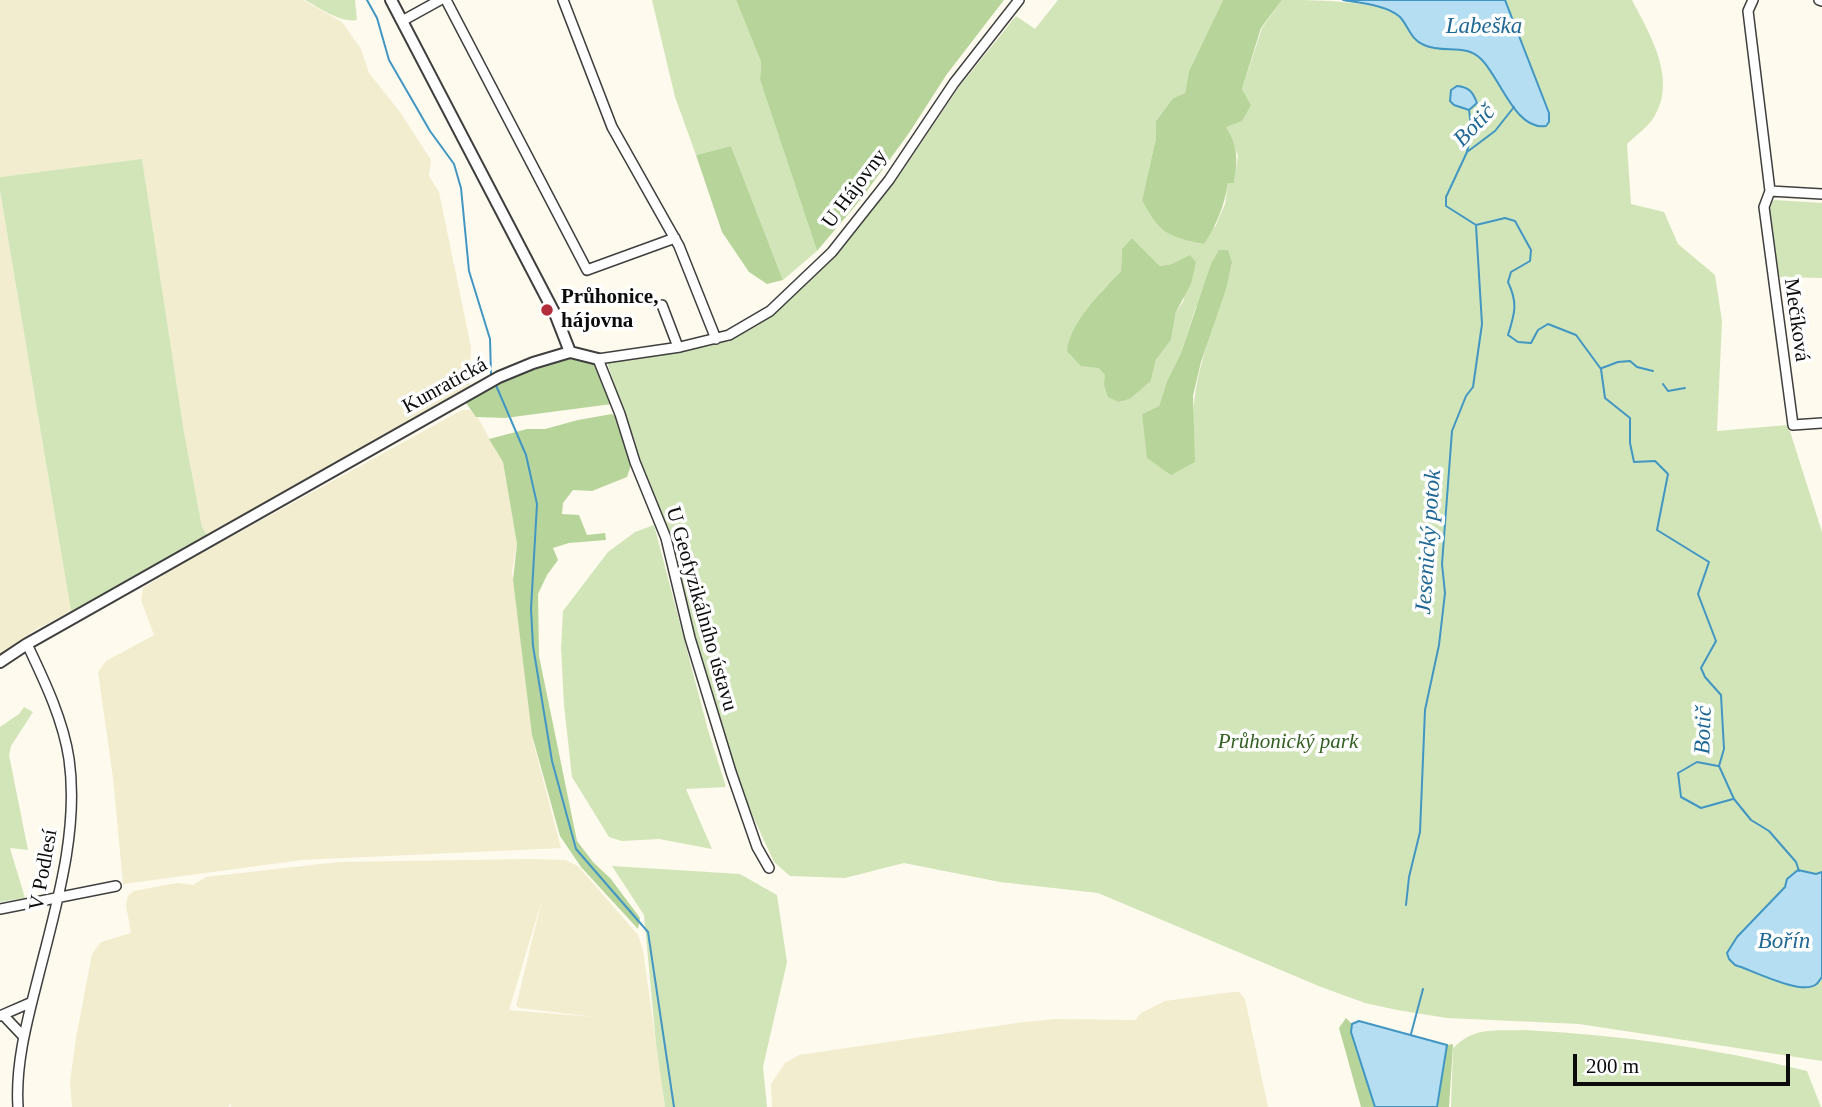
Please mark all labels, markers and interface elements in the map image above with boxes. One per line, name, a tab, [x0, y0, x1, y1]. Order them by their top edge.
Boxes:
water label: Labeška	[1446, 13, 1522, 41]
water label: Botič	[1448, 99, 1502, 153]
street label: U Hájovny	[817, 144, 893, 234]
street label: Mečíková	[1778, 277, 1814, 363]
place label: Průhonice, hájovna	[561, 285, 658, 335]
marker: Průhonice, hájovna	[539, 302, 555, 318]
street label: Kunratická	[398, 352, 492, 420]
water label: Jesenický potok	[1410, 469, 1448, 615]
street label: U Geofyzikálního ústavu	[660, 504, 742, 714]
water label: Botič	[1689, 705, 1719, 755]
park label: Průhonický park	[1218, 729, 1358, 755]
street label: V Podlesí	[24, 827, 64, 913]
water label: Bořín	[1758, 928, 1810, 956]
scale bar	[1577, 1040, 1794, 1084]
text: 200 m	[1586, 1054, 1639, 1078]

